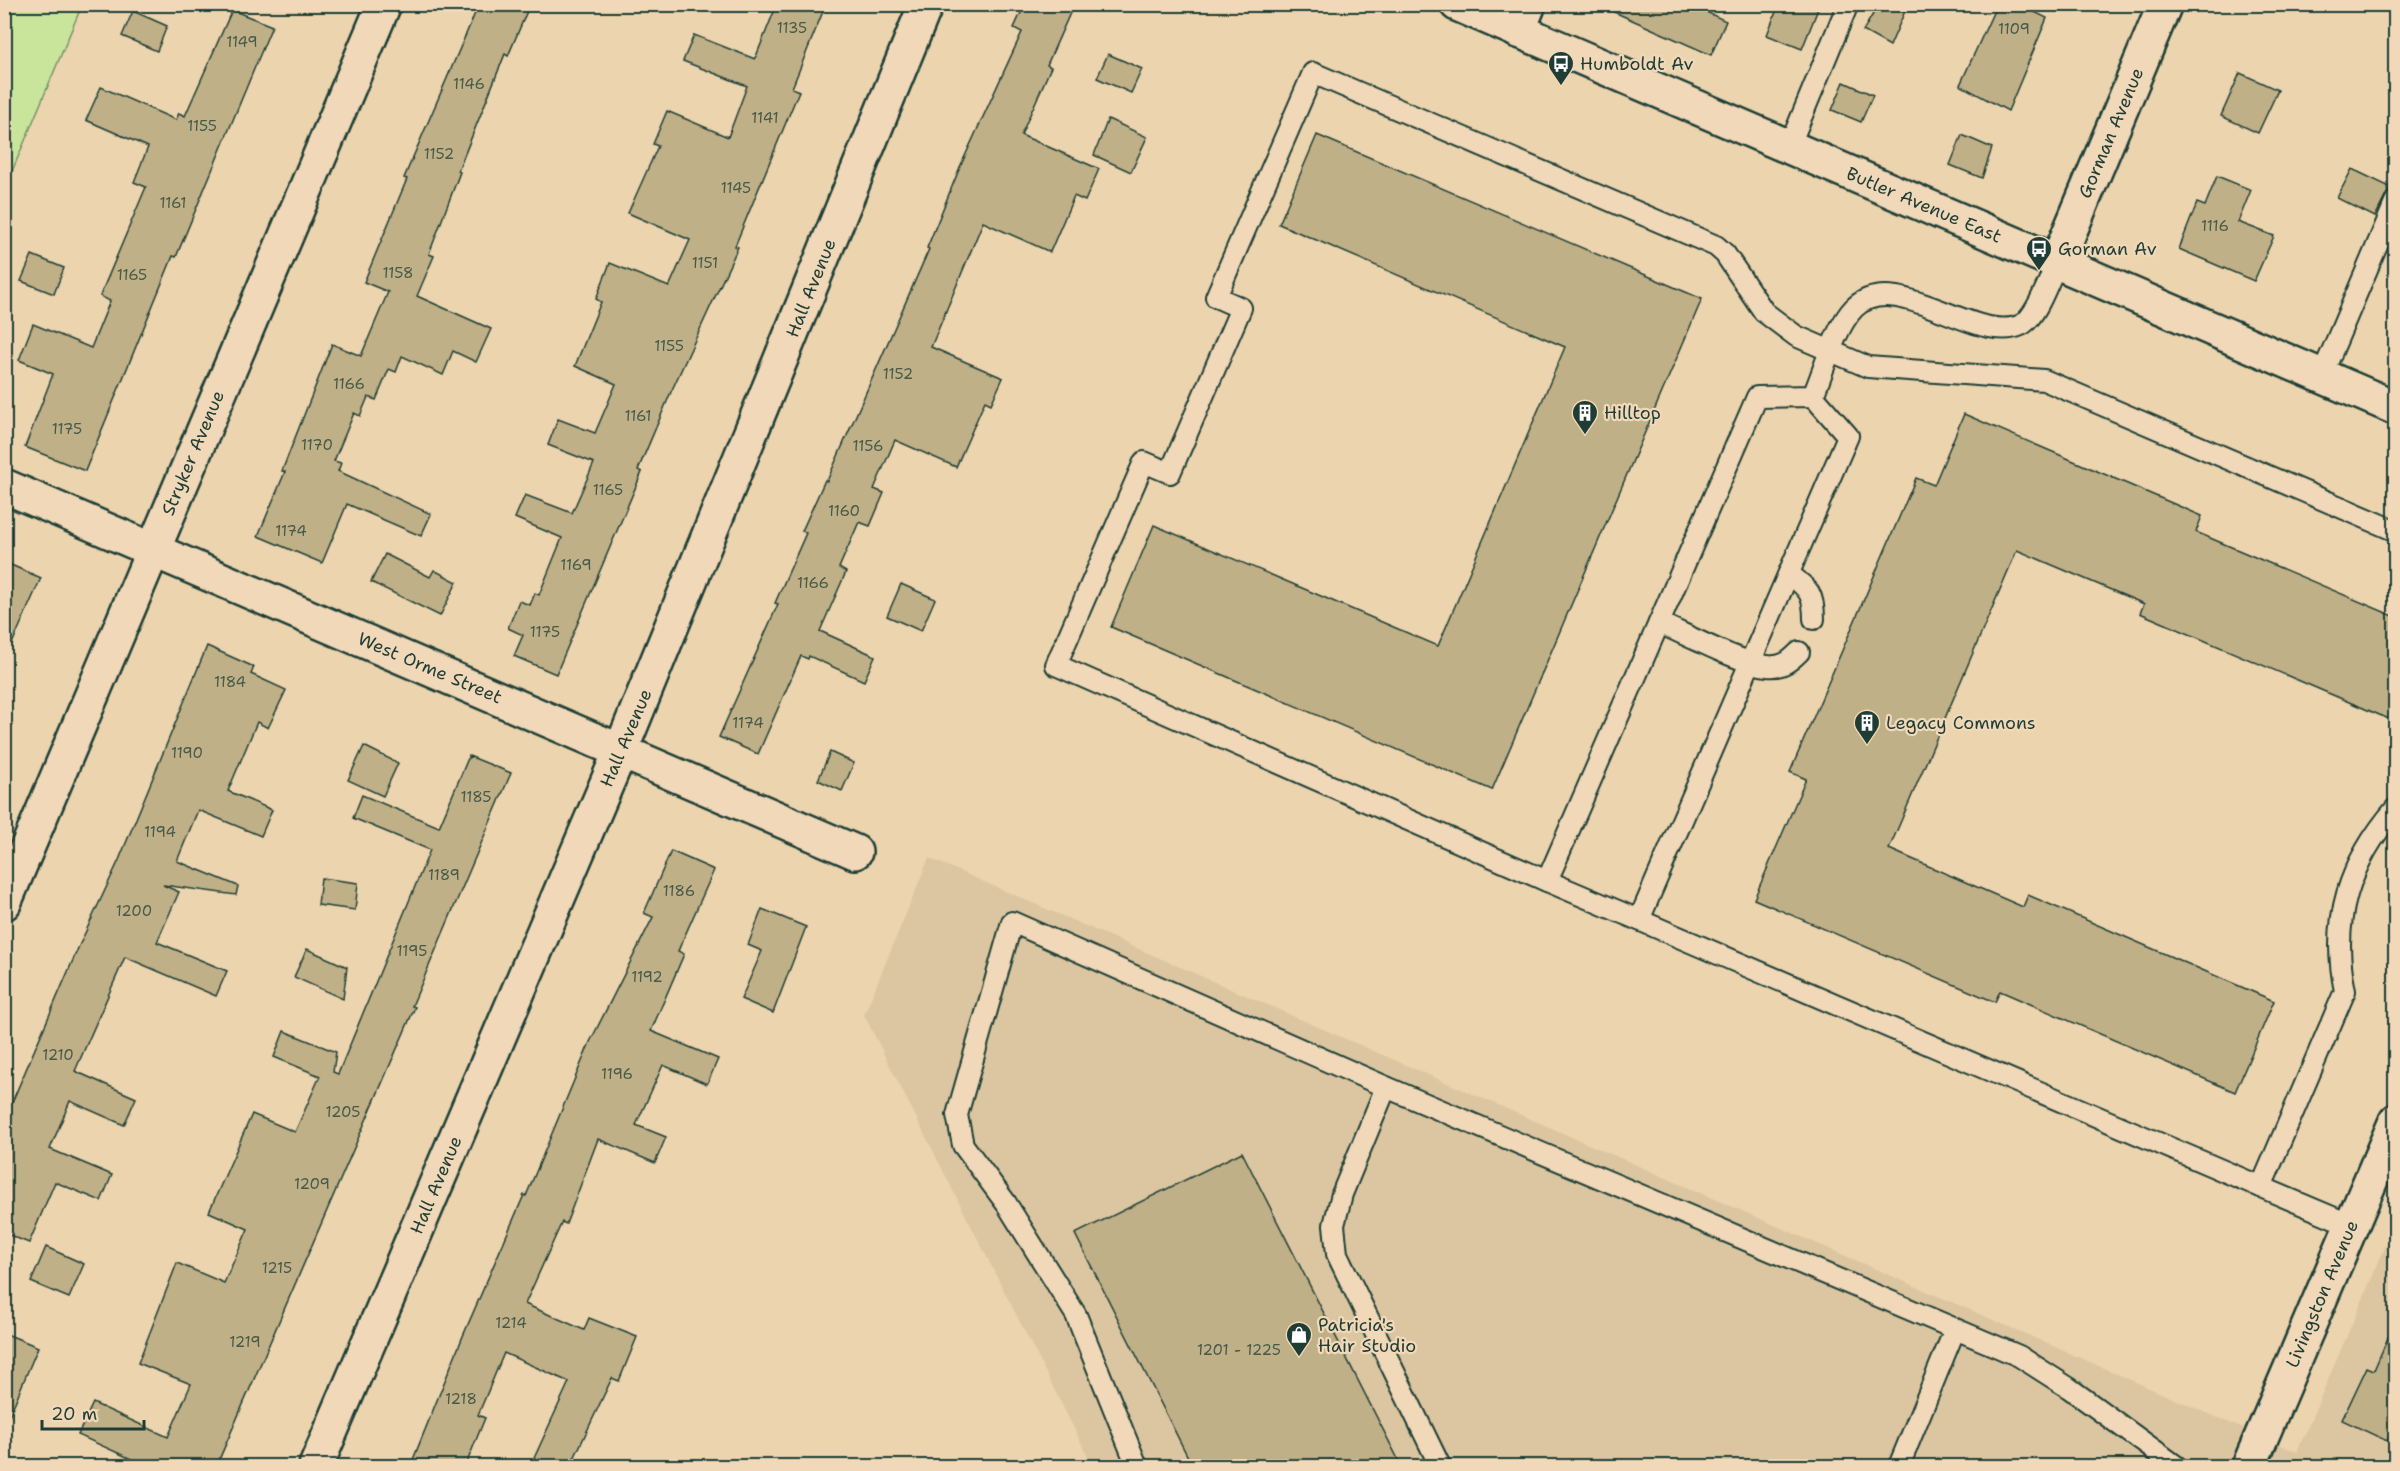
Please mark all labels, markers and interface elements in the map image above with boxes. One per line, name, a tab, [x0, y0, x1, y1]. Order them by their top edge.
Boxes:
house number: 1135	[777, 18, 807, 38]
house number: 1109	[1998, 19, 2030, 39]
house number: 1149	[226, 32, 258, 52]
bus stop icon: Humboldt Av	[1546, 49, 1576, 87]
place label: Humboldt Av	[1580, 52, 1694, 76]
street label: Gorman Avenue	[2073, 64, 2149, 202]
house number: 1146	[453, 74, 485, 94]
house number: 1141	[751, 108, 779, 128]
house number: 1155	[187, 116, 217, 136]
house number: 1152	[424, 144, 454, 164]
street label: Butler Avenue East	[1843, 161, 2005, 249]
house number: 1145	[721, 178, 751, 198]
house number: 1161	[159, 193, 187, 213]
house number: 1116	[2201, 216, 2229, 236]
bus stop icon: Gorman Av	[2024, 234, 2054, 272]
street label: Hall Avenue	[780, 235, 842, 341]
place label: Gorman Av	[2058, 237, 2157, 261]
house number: 1151	[692, 253, 718, 273]
house number: 1158	[382, 263, 414, 283]
house number: 1165	[117, 265, 147, 285]
house number: 1155	[654, 336, 684, 356]
house number: 1152	[883, 364, 913, 384]
house number: 1166	[333, 374, 365, 394]
street label: Stryker Avenue	[156, 387, 230, 519]
building icon: Hilltop	[1570, 398, 1600, 436]
place label: Hilltop	[1604, 401, 1661, 425]
house number: 1161	[624, 406, 652, 426]
house number: 1175	[52, 419, 82, 439]
house number: 1170	[301, 435, 333, 455]
house number: 1156	[852, 436, 884, 456]
house number: 1165	[593, 480, 623, 500]
house number: 1160	[828, 501, 860, 521]
house number: 1174	[275, 521, 307, 541]
house number: 1169	[560, 555, 592, 575]
house number: 1166	[797, 573, 829, 593]
house number: 1175	[530, 622, 560, 642]
street label: West Orme Street	[354, 627, 506, 709]
house number: 1184	[214, 672, 246, 692]
street label: Hall Avenue	[595, 685, 657, 791]
building icon: Legacy Commons	[1852, 708, 1882, 746]
place label: Legacy Commons	[1886, 711, 2036, 735]
house number: 1174	[732, 713, 764, 733]
house number: 1190	[171, 743, 203, 763]
house number: 1185	[460, 787, 492, 807]
house number: 1194	[144, 822, 176, 842]
house number: 1189	[428, 865, 460, 885]
house number: 1186	[663, 881, 695, 901]
house number: 1200	[116, 901, 152, 921]
house number: 1195	[397, 941, 427, 961]
house number: 1192	[631, 967, 663, 987]
house number: 1210	[42, 1045, 74, 1065]
house number: 1196	[601, 1064, 633, 1084]
house number: 1205	[325, 1102, 361, 1122]
street label: Hall Avenue	[405, 1132, 467, 1238]
house number: 1209	[294, 1174, 330, 1194]
street label: Livingston Avenue	[2280, 1217, 2364, 1371]
house number: 1215	[262, 1258, 292, 1278]
house number: 1214	[495, 1313, 527, 1333]
place label: Patricia's Hair Studio	[1318, 1313, 1416, 1358]
shop icon: Patricia's Hair Studio	[1284, 1320, 1314, 1358]
house number: 1219	[229, 1332, 261, 1352]
house number: 1201 - 1225	[1197, 1340, 1281, 1360]
house number: 1218	[445, 1389, 477, 1409]
scale bar	[42, 1393, 144, 1431]
text: 20 m	[51, 1402, 97, 1426]

